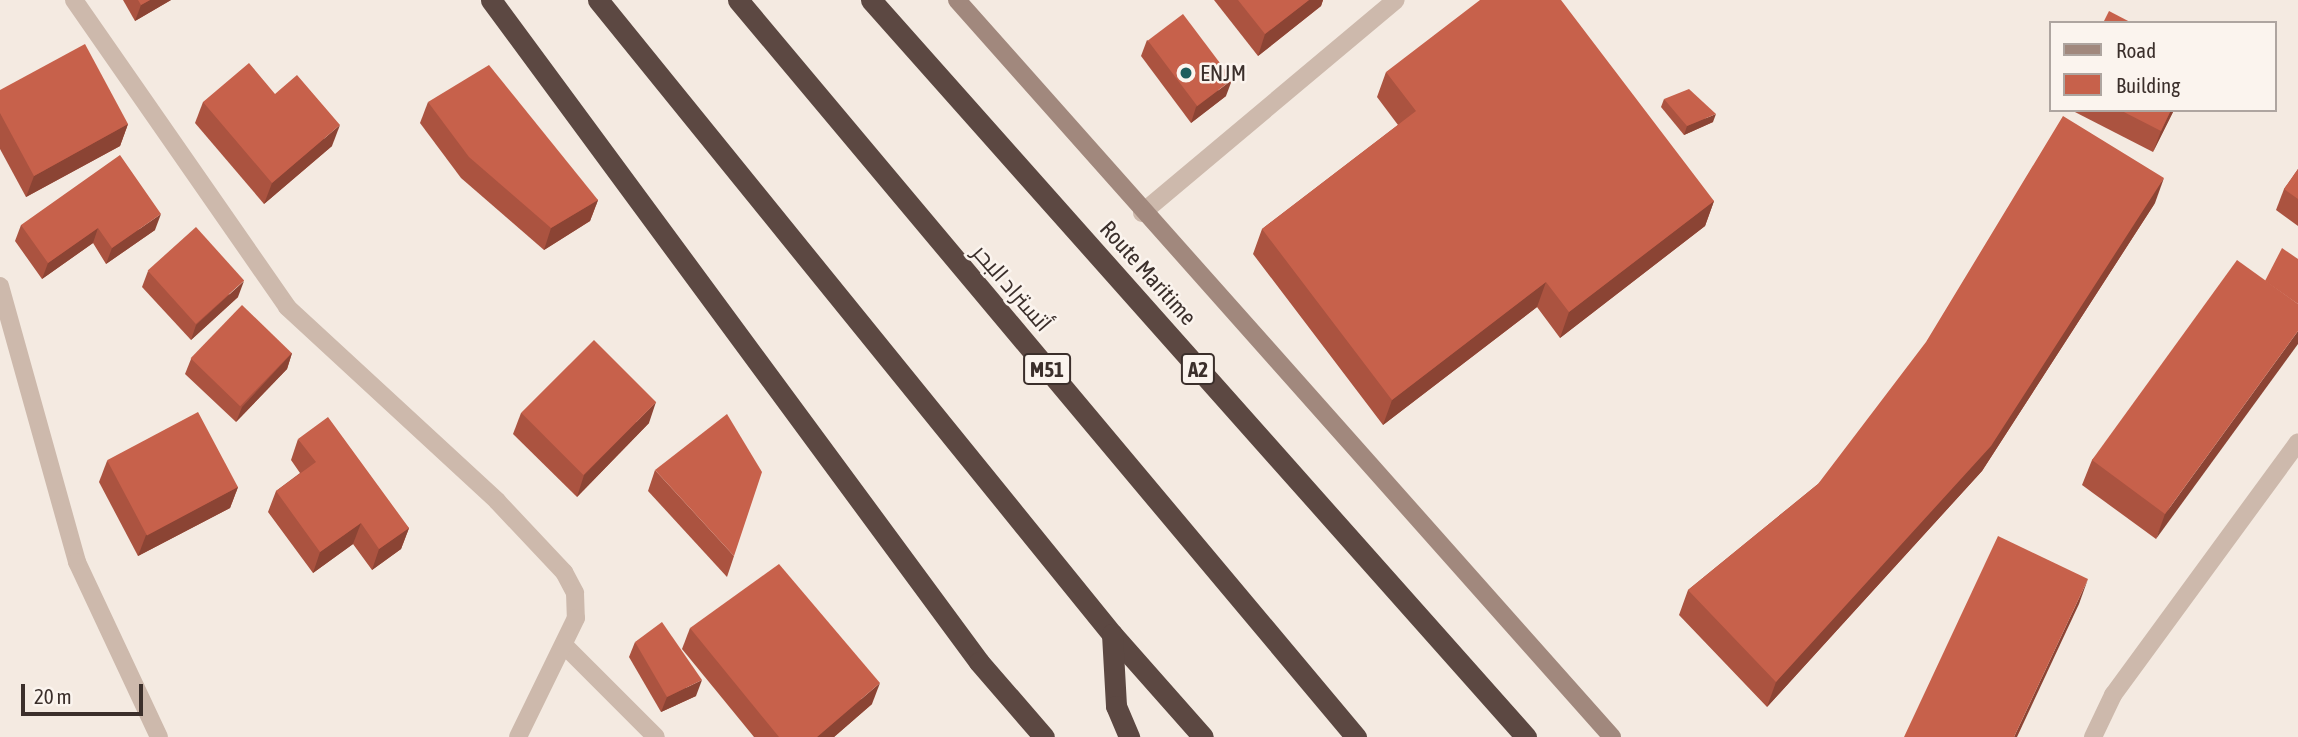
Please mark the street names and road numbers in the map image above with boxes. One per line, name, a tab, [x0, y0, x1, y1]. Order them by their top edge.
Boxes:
street label: Route Maritime	[1094, 215, 1202, 331]
street label: أتستراد البحر	[967, 239, 1057, 337]
road number: M51	[1023, 352, 1072, 386]
road number: A2	[1180, 352, 1216, 386]

